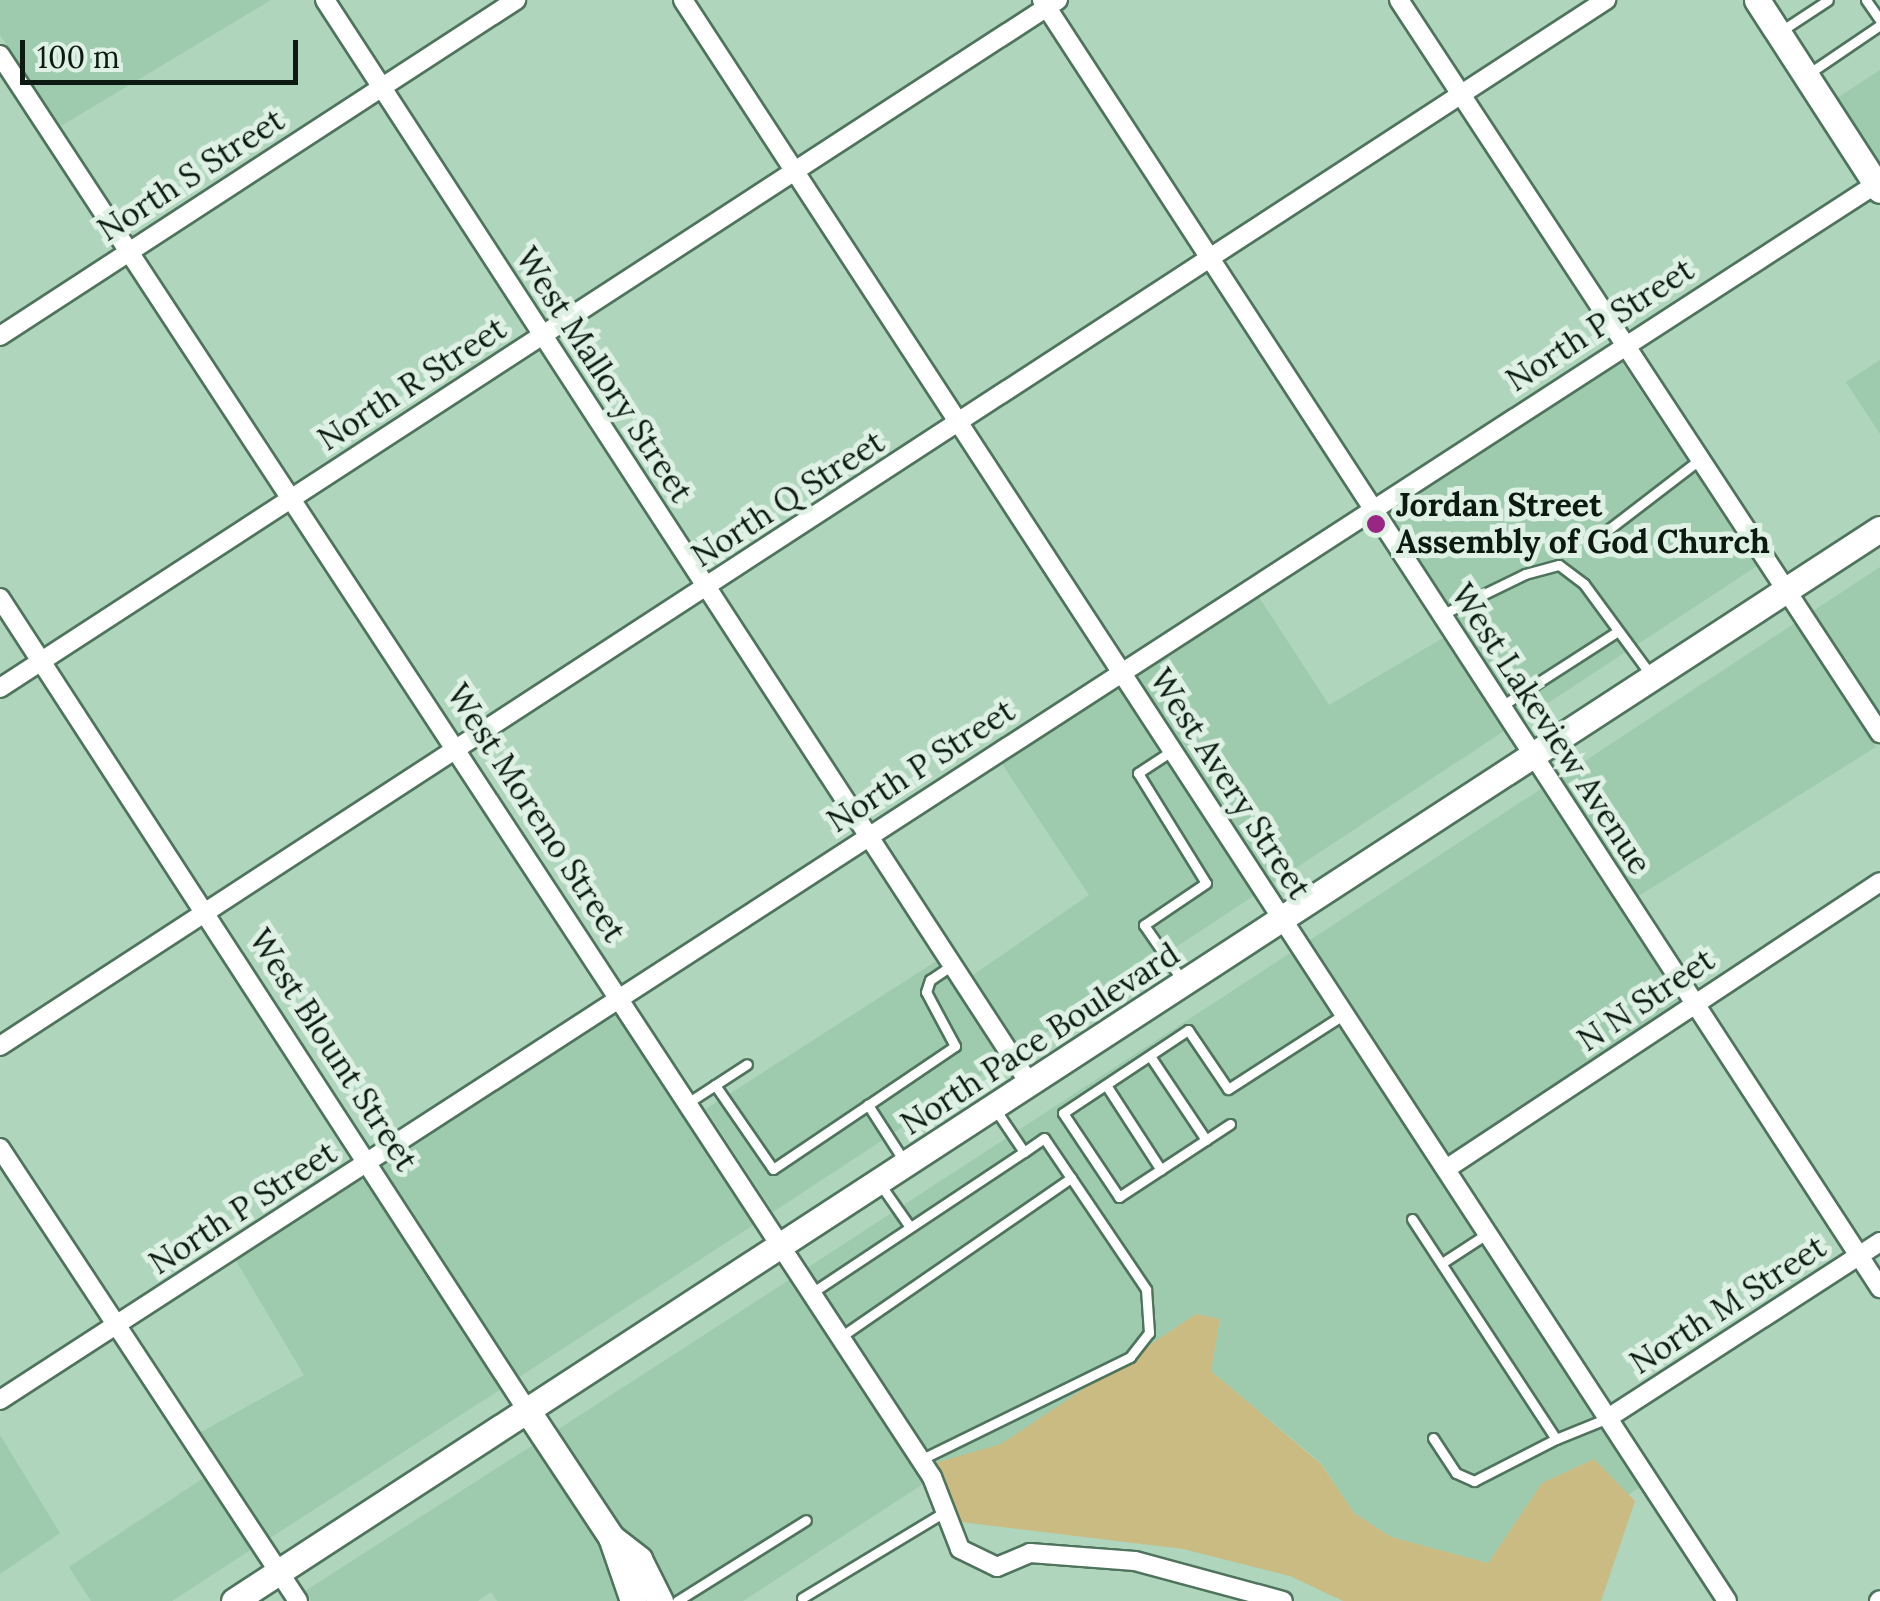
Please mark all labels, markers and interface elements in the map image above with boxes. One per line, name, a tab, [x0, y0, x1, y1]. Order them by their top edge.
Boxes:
scale bar	[25, 20, 302, 82]
text: 100 m	[37, 38, 120, 76]
street label: North S Street	[91, 101, 291, 249]
street label: West Mallory Street	[507, 240, 701, 510]
street label: North P Street	[1499, 250, 1701, 400]
street label: North R Street	[311, 309, 513, 459]
street label: North Q Street	[685, 423, 891, 575]
place label: Jordan Street Assembly of God Church	[1396, 487, 1770, 562]
marker: Jordan Street Assembly of God Church	[1365, 513, 1387, 535]
street label: West Lakeview Avenue	[1443, 577, 1659, 881]
street label: West Avery Street	[1141, 662, 1319, 906]
street label: West Moreno Street	[438, 677, 634, 949]
street label: North P Street	[820, 691, 1022, 841]
street label: West Blount Street	[241, 922, 425, 1178]
street label: North Pace Boulevard	[894, 935, 1186, 1143]
street label: N N Street	[1570, 940, 1722, 1060]
street label: North P Street	[142, 1133, 344, 1283]
street label: North M Street	[1623, 1228, 1833, 1382]

